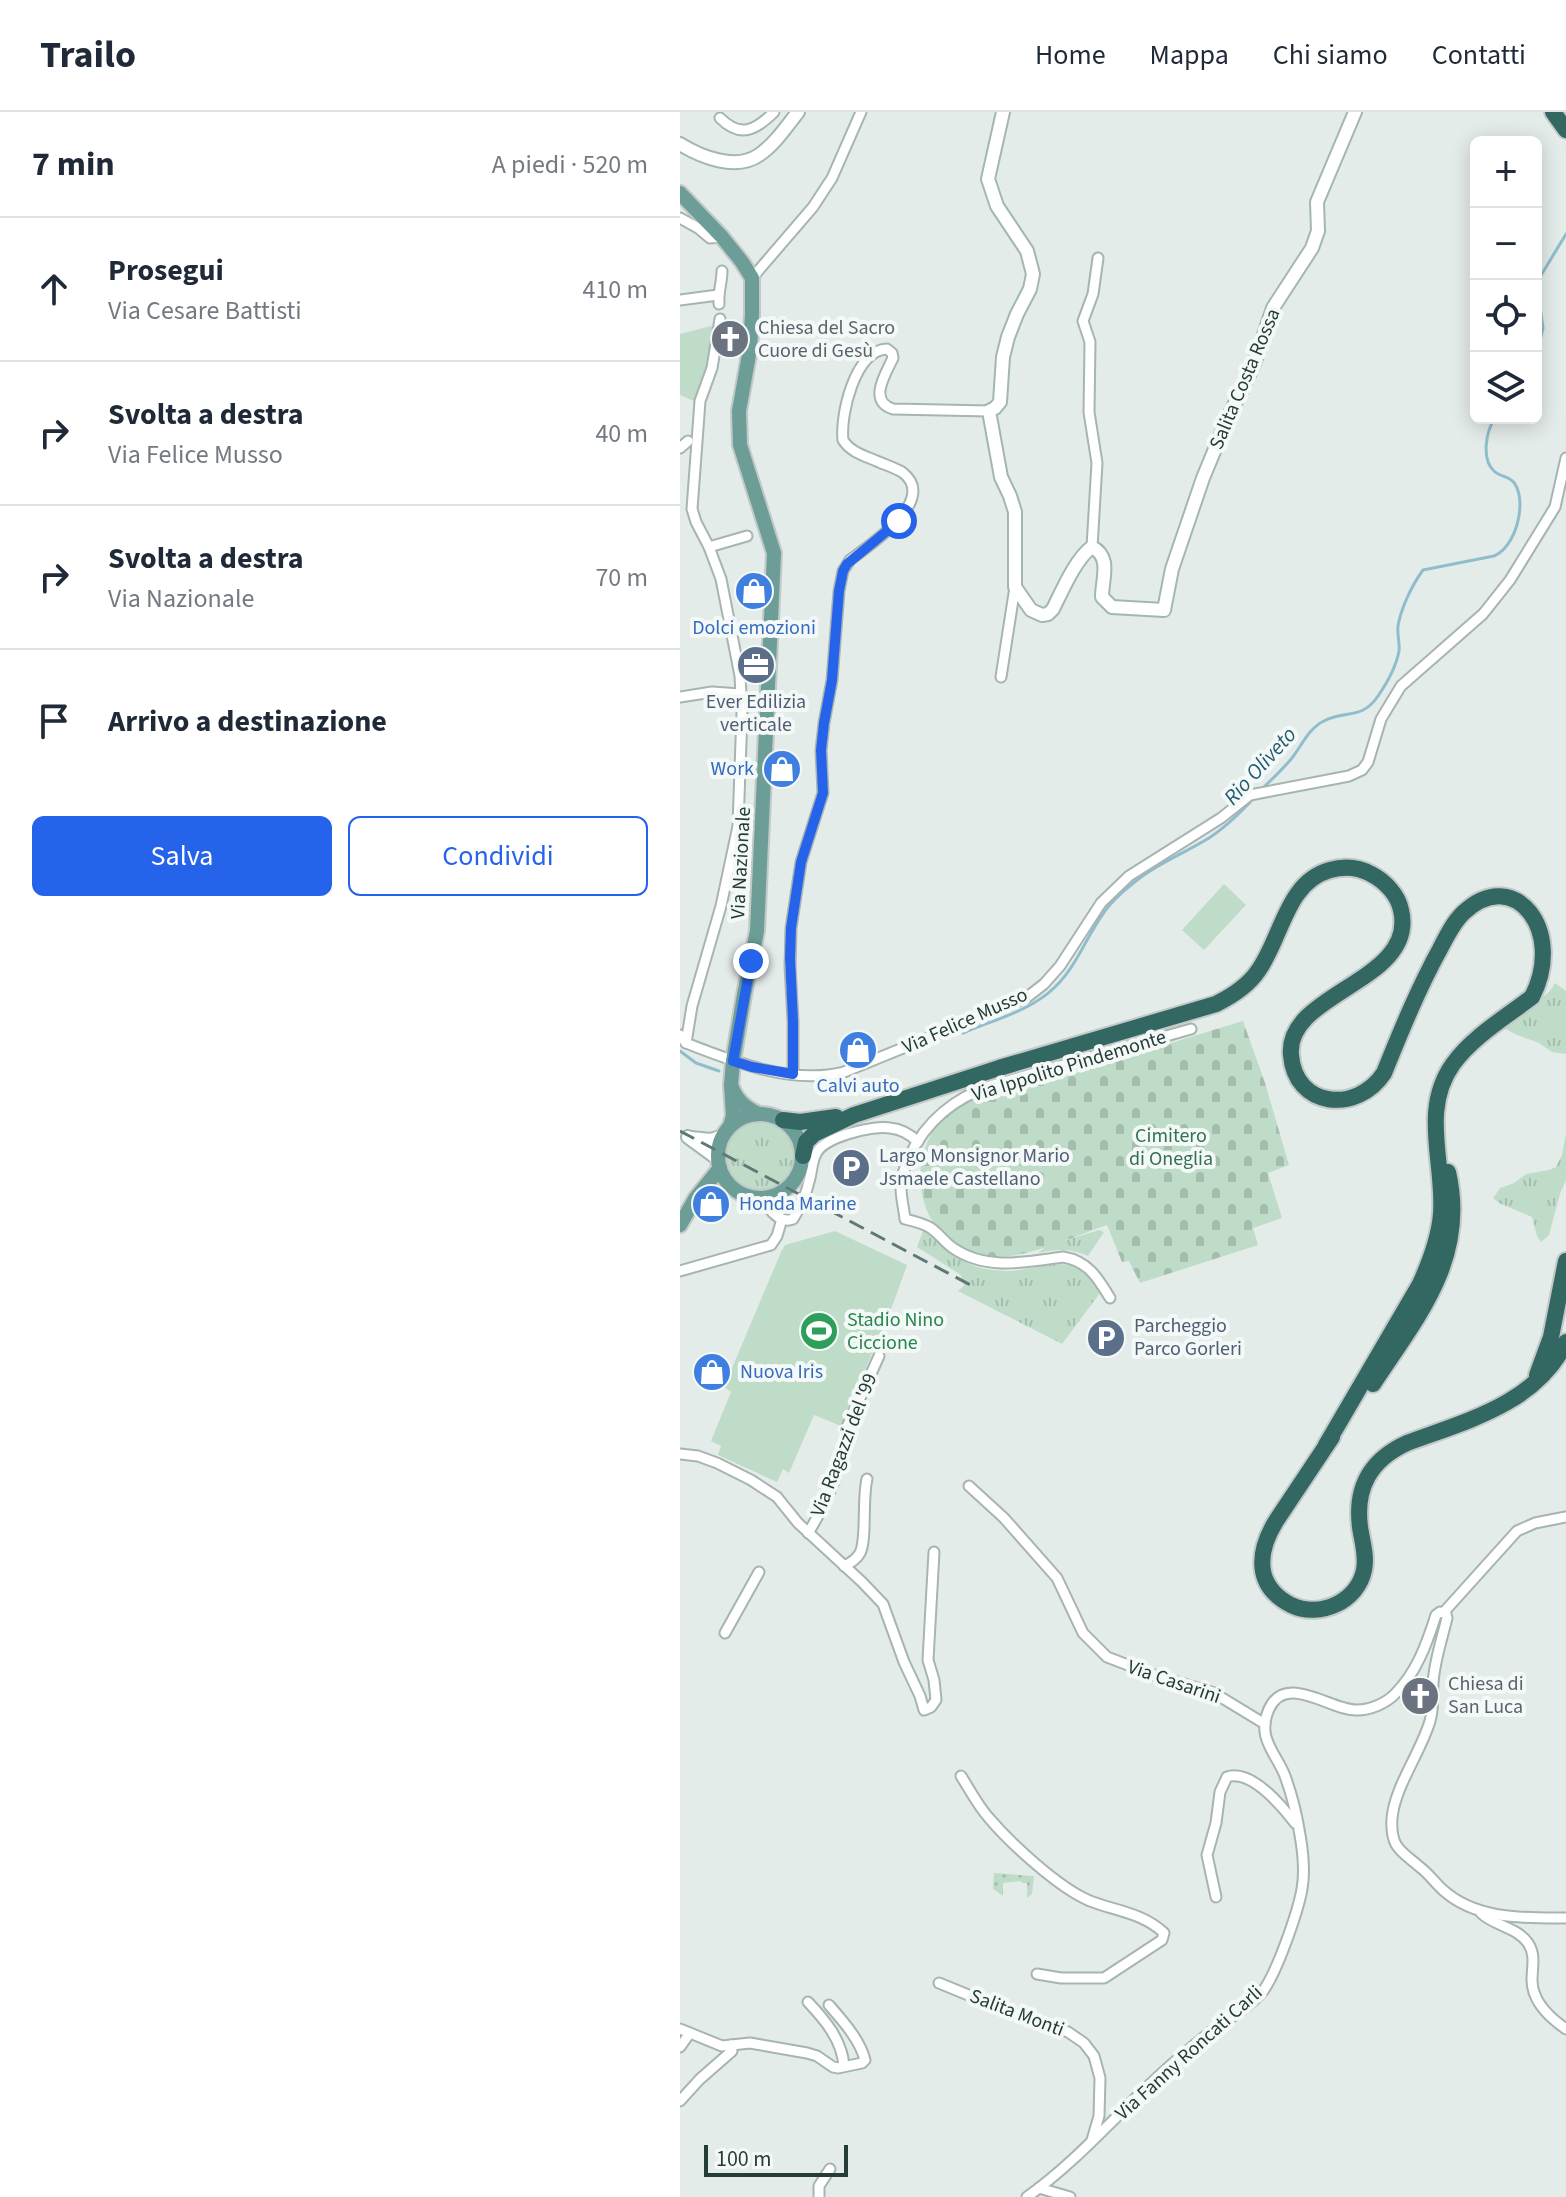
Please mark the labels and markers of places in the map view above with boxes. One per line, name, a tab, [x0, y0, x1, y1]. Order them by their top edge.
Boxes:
place label: Chiesa del Sacro Cuore di Gesù	[758, 314, 895, 365]
church icon: Chiesa del Sacro Cuore di Gesù	[709, 318, 751, 360]
shop icon: Dolci emozioni	[733, 570, 775, 612]
place label: Dolci emozioni	[692, 614, 816, 642]
office icon: Ever Edilizia verticale	[735, 644, 777, 686]
place label: Ever Edilizia verticale	[706, 688, 806, 739]
shop icon: Work	[761, 748, 803, 790]
place label: Work	[711, 755, 754, 783]
shop icon: Calvi auto	[837, 1029, 879, 1071]
place label: Calvi auto	[816, 1072, 900, 1100]
place label: Largo Monsignor Mario Jsmaele Castellano	[879, 1142, 1070, 1193]
parking icon: Largo Monsignor Mario Jsmaele Castellano	[830, 1147, 872, 1189]
shop icon: Honda Marine	[690, 1183, 732, 1225]
place label: Honda Marine	[739, 1190, 856, 1218]
place label: Stadio Nino Ciccione	[847, 1306, 944, 1357]
sports icon: Stadio Nino Ciccione	[798, 1310, 840, 1352]
place label: Parcheggio Parco Gorleri	[1134, 1312, 1242, 1363]
parking icon: Parcheggio Parco Gorleri	[1085, 1317, 1127, 1359]
shop icon: Nuova Iris	[691, 1351, 733, 1393]
place label: Nuova Iris	[740, 1358, 823, 1386]
place label: Chiesa di San Luca	[1448, 1670, 1524, 1721]
church icon: Chiesa di San Luca	[1399, 1675, 1441, 1717]

